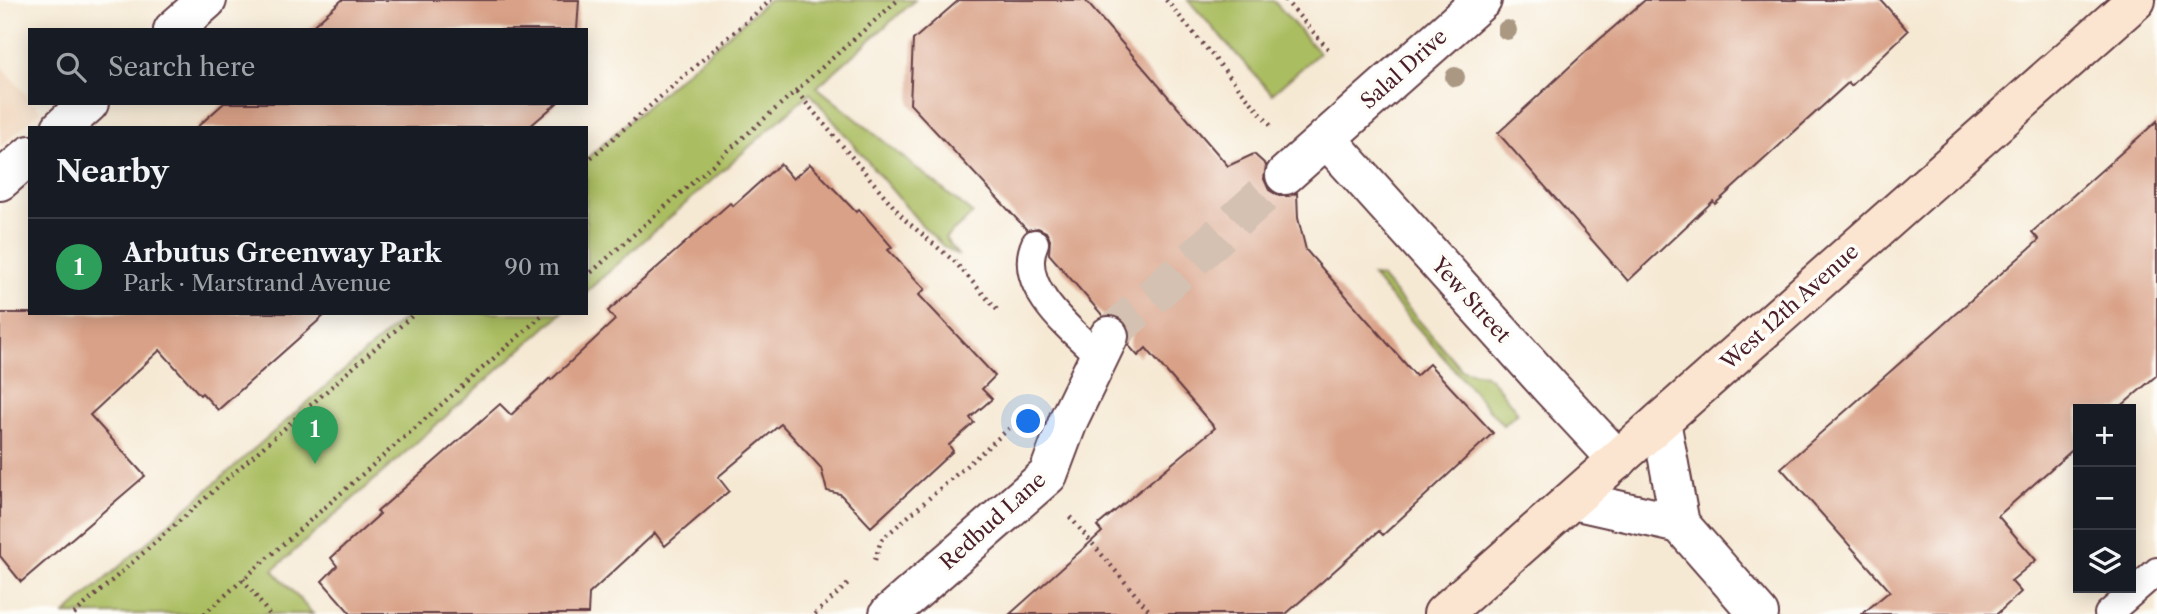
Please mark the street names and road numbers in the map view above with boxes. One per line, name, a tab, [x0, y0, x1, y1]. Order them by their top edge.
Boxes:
street label: Salal Drive	[1355, 23, 1452, 114]
street label: West 12th Avenue	[1715, 238, 1863, 375]
street label: Yew Street	[1426, 251, 1516, 348]
street label: Redbud Lane	[935, 467, 1051, 575]

